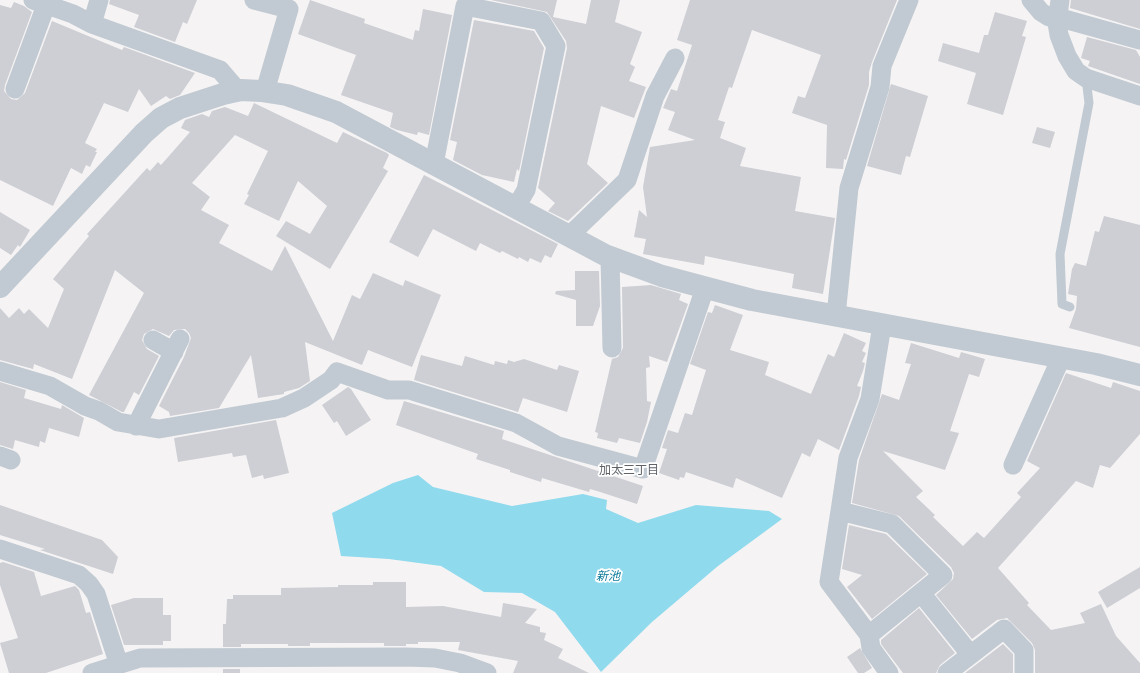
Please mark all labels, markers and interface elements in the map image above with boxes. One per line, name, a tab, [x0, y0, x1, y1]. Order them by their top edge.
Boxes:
district label: 加太三丁目	[599, 464, 659, 478]
water label: 新池	[596, 570, 620, 584]

